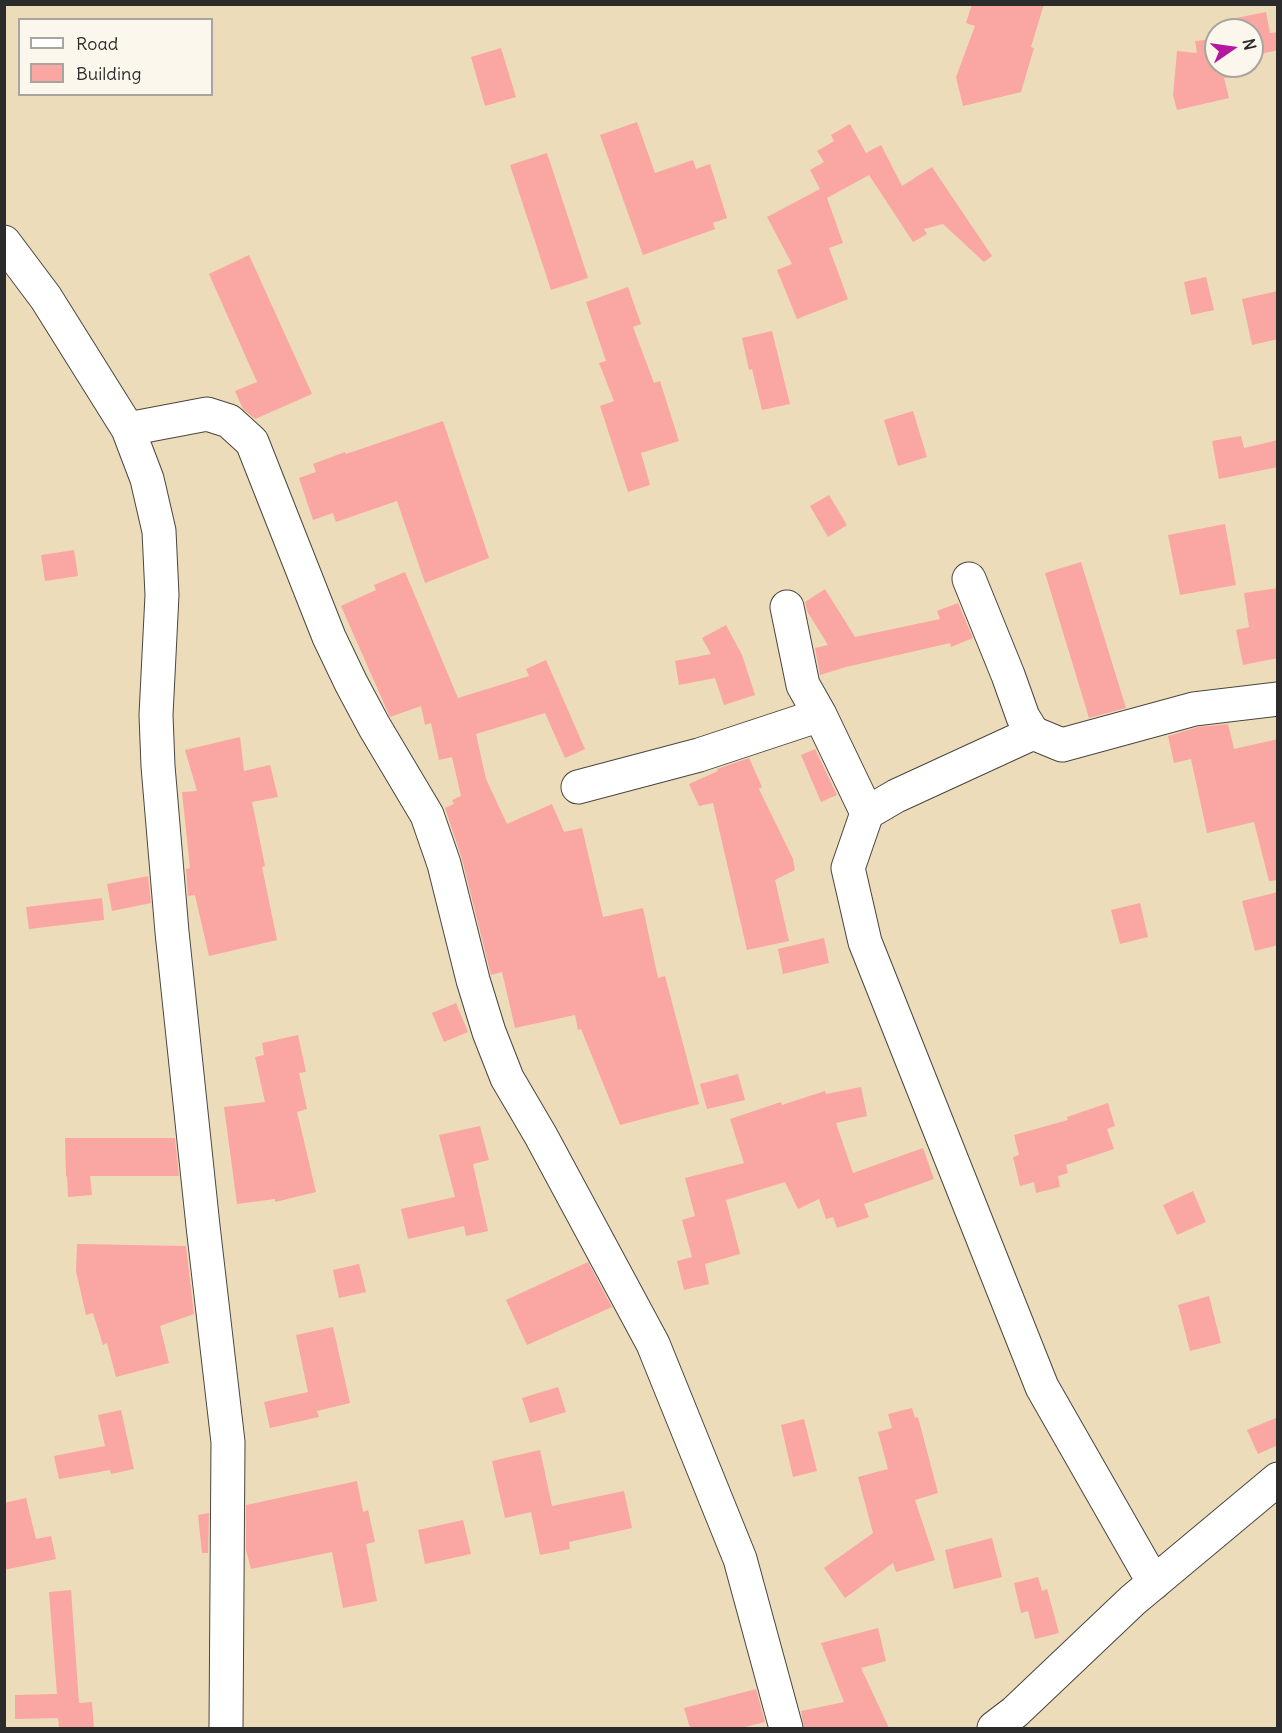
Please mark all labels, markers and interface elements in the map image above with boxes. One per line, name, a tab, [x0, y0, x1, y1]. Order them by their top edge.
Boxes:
legend	[18, 18, 213, 96]
north arrow	[1204, 18, 1264, 78]
text: Road	[76, 32, 118, 55]
text: N	[1239, 37, 1261, 52]
text: Building	[76, 62, 141, 85]

